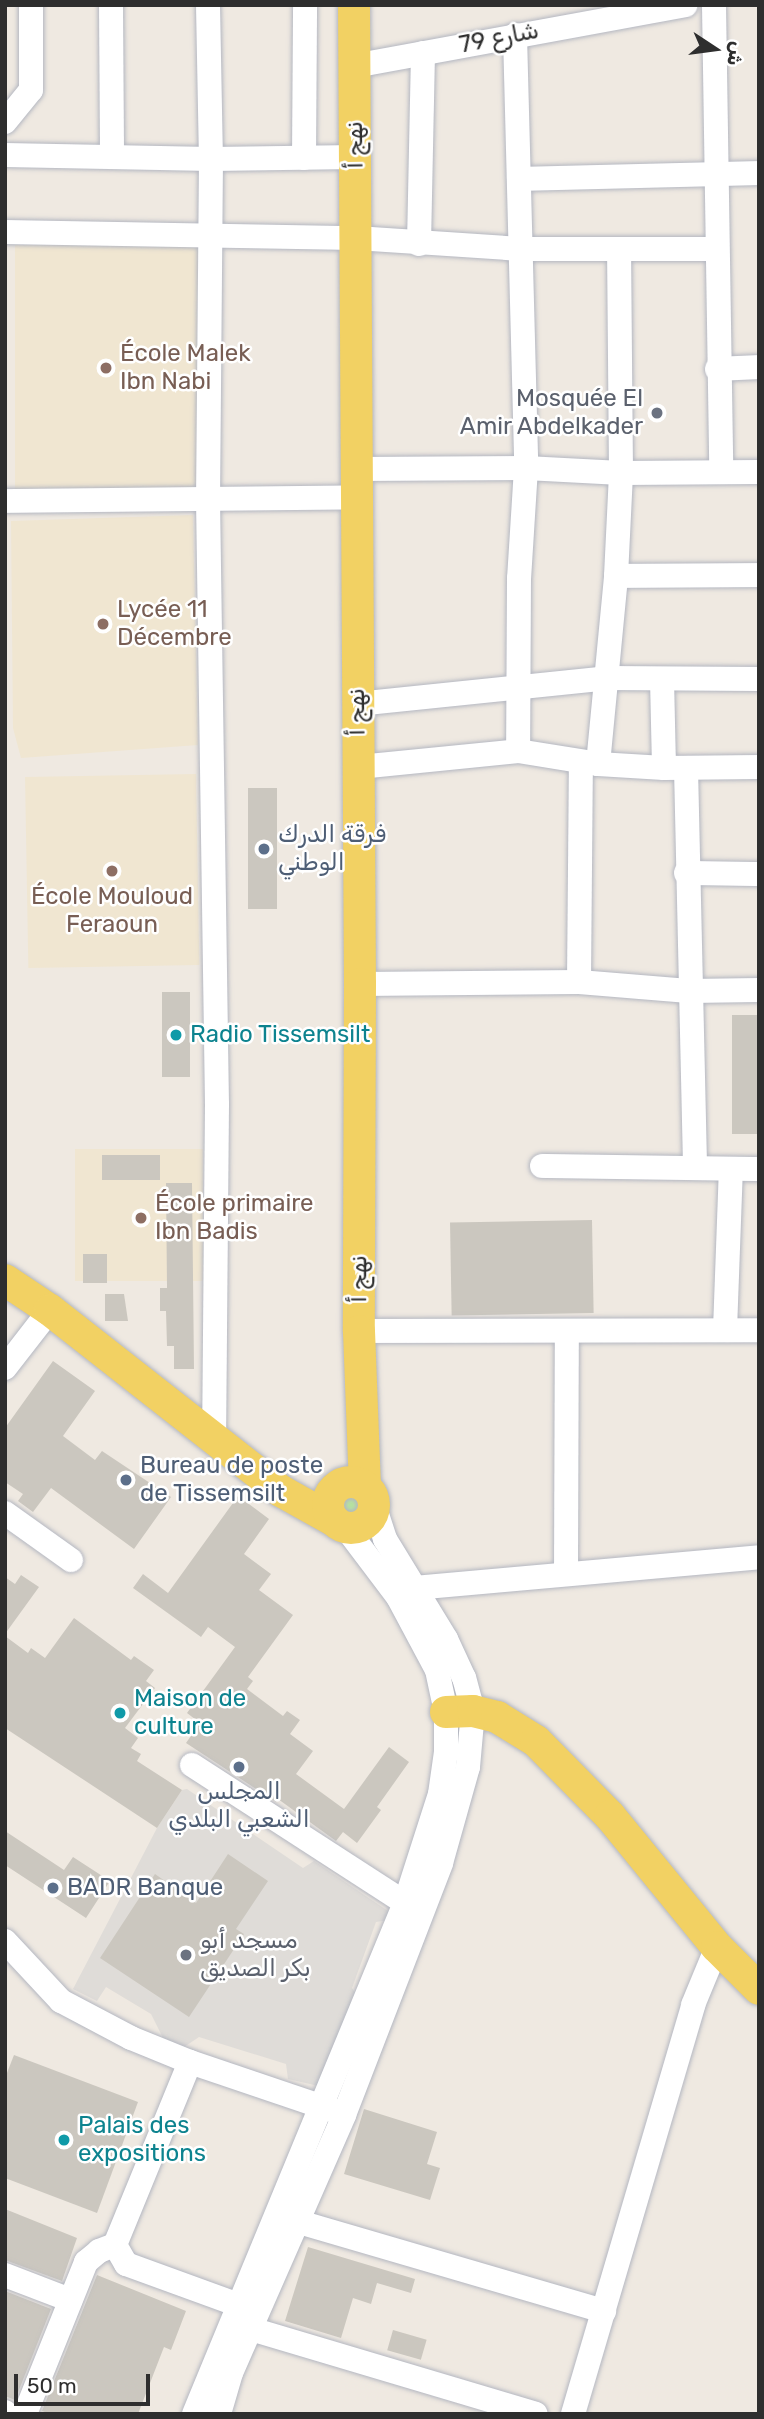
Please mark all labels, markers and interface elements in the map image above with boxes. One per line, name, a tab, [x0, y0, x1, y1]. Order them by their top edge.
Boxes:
north arrow	[680, 14, 750, 84]
street label: شارع 79	[457, 16, 541, 60]
text: ش	[722, 40, 750, 68]
street label: نهج أ	[340, 121, 370, 169]
place label: École Malek Ibn Nabi	[120, 340, 251, 396]
marker: École Malek Ibn Nabi	[98, 360, 114, 376]
place label: Mosquée El Amir Abdelkader	[459, 385, 643, 441]
marker: Mosquée El Amir Abdelkader	[649, 405, 665, 421]
place label: Lycée 11 Décembre	[117, 596, 232, 652]
marker: Lycée 11 Décembre	[95, 616, 111, 632]
street label: نهج أ	[342, 688, 372, 736]
place label: فرقة الدرك الوطني	[278, 821, 386, 877]
marker: فرقة الدرك الوطني	[256, 841, 272, 857]
marker: École Mouloud Feraoun	[104, 863, 120, 879]
place label: École Mouloud Feraoun	[31, 883, 193, 939]
place label: Radio Tissemsilt	[190, 1021, 371, 1049]
marker: Radio Tissemsilt	[168, 1027, 184, 1043]
place label: École primaire Ibn Badis	[155, 1190, 314, 1246]
marker: École primaire Ibn Badis	[133, 1210, 149, 1226]
street label: نهج أ	[345, 1255, 373, 1303]
place label: Bureau de poste de Tissemsilt	[140, 1452, 323, 1508]
marker: Bureau de poste de Tissemsilt	[118, 1472, 134, 1488]
place label: Maison de culture	[134, 1685, 246, 1741]
marker: Maison de culture	[112, 1705, 128, 1721]
marker: المجلس الشعبي البلدي	[231, 1759, 247, 1775]
place label: المجلس الشعبي البلدي	[168, 1778, 310, 1834]
place label: BADR Banque	[67, 1874, 223, 1902]
marker: BADR Banque	[45, 1880, 61, 1896]
place label: مسجد أبو بكر الصديق	[200, 1927, 311, 1983]
marker: مسجد أبو بكر الصديق	[178, 1947, 194, 1963]
place label: Palais des expositions	[78, 2112, 206, 2168]
marker: Palais des expositions	[56, 2132, 72, 2148]
scale bar	[18, 2360, 154, 2404]
text: 50 m	[27, 2373, 77, 2398]

